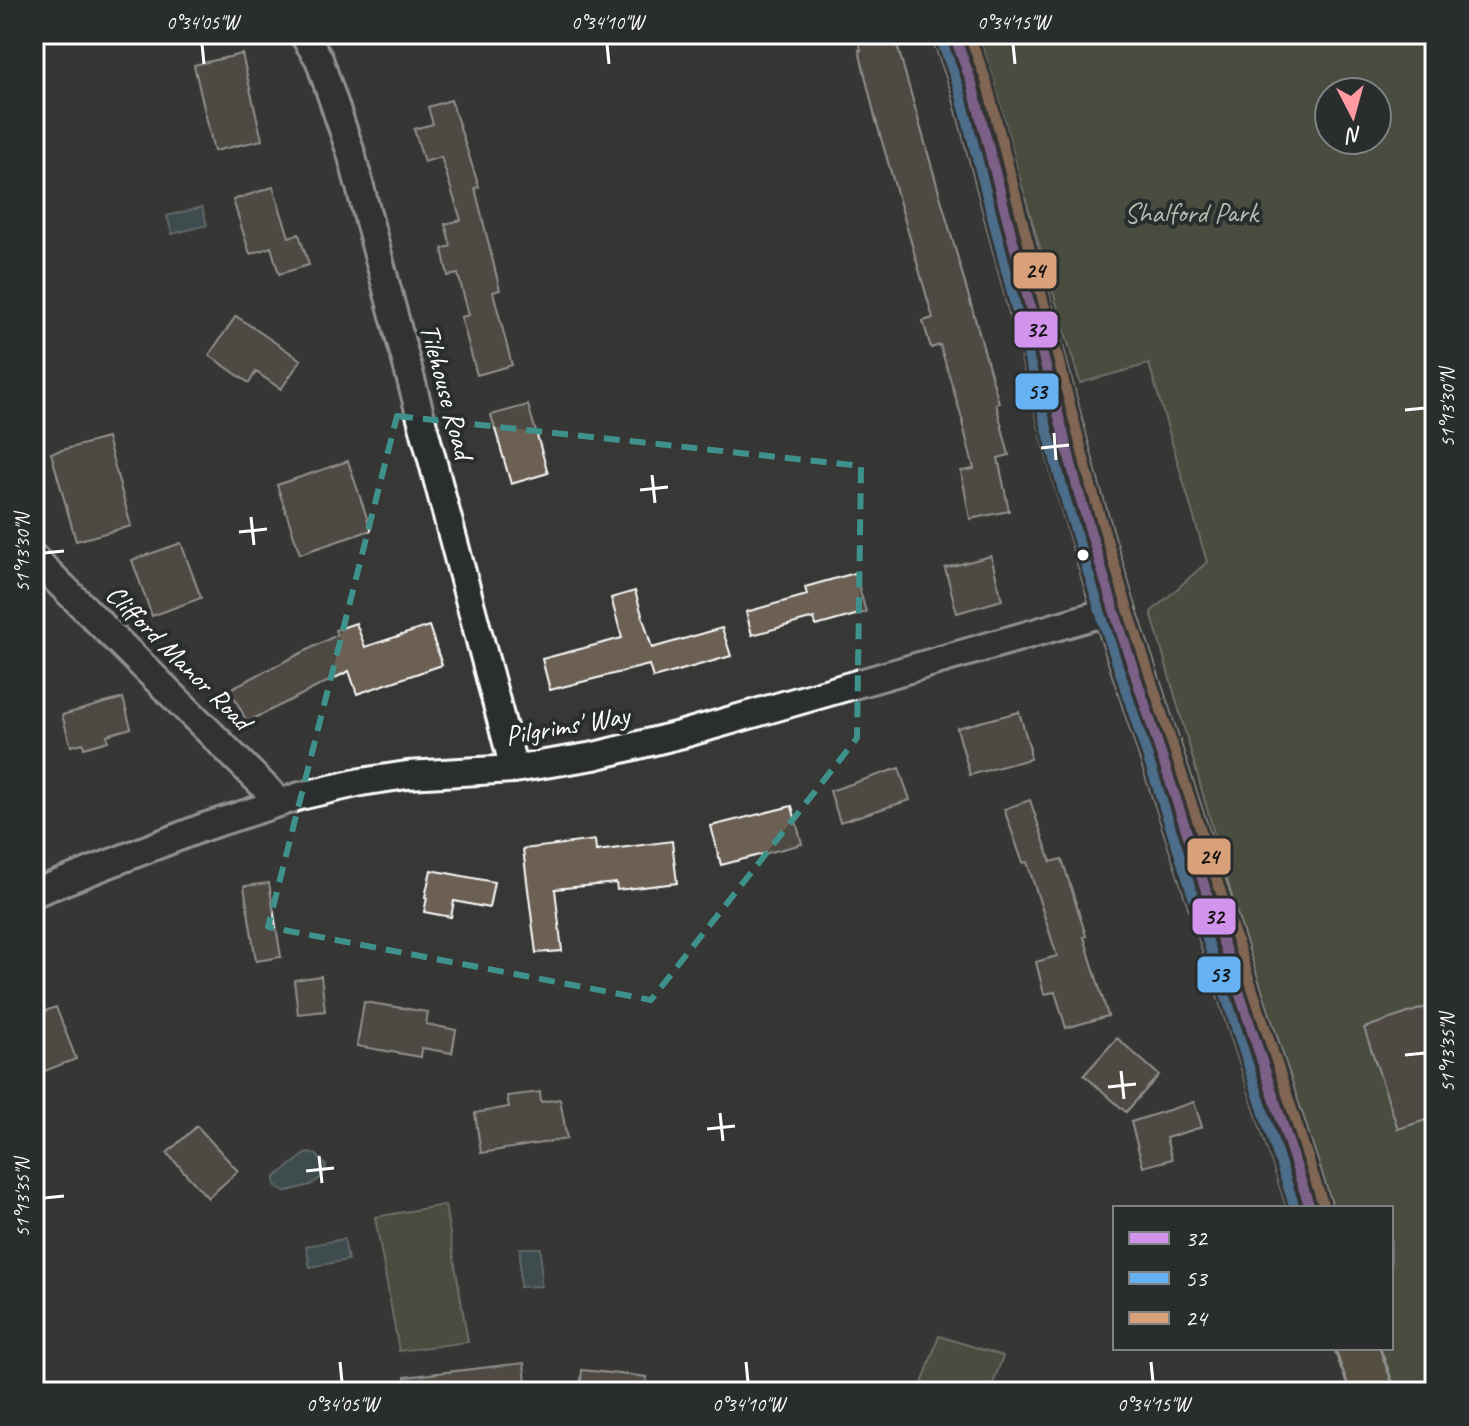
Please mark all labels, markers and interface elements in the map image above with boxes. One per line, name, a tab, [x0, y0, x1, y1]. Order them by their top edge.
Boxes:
text: 0°34'05"W	[166, 10, 242, 35]
text: 0°34'10"W	[571, 10, 647, 35]
text: 0°34'15"W	[977, 10, 1053, 35]
north arrow	[1313, 76, 1393, 156]
text: N	[1343, 120, 1363, 150]
park label: Shalford Park	[1124, 195, 1261, 230]
line badge: 24	[1012, 251, 1058, 290]
text: 24	[1025, 257, 1048, 285]
line badge: 32	[1013, 310, 1059, 349]
text: 32	[1026, 316, 1048, 344]
street label: Tilehouse Road	[412, 320, 483, 466]
text: 51°13'30"N	[1435, 366, 1460, 447]
line badge: 53	[1014, 372, 1060, 411]
text: 53	[1027, 378, 1049, 406]
text: 51°13'30"N	[10, 511, 35, 592]
unlabelled marker	[1075, 547, 1091, 563]
street label: Clifford Manor Road	[99, 577, 262, 740]
street label: Pilgrims' Way	[502, 696, 634, 753]
line badge: 24	[1186, 837, 1232, 876]
text: 24	[1199, 843, 1222, 871]
line badge: 32	[1191, 897, 1237, 936]
text: 32	[1204, 903, 1226, 931]
line badge: 53	[1196, 955, 1242, 994]
text: 53	[1209, 961, 1231, 989]
text: 51°13'35"N	[1435, 1011, 1460, 1092]
text: 51°13'35"N	[10, 1156, 35, 1237]
legend	[1113, 1206, 1393, 1350]
text: 32	[1185, 1223, 1209, 1253]
text: 53	[1185, 1263, 1209, 1293]
text: 24	[1185, 1303, 1209, 1333]
text: 0°34'05"W	[306, 1392, 382, 1417]
text: 0°34'10"W	[712, 1392, 788, 1417]
text: 0°34'15"W	[1117, 1392, 1193, 1417]

